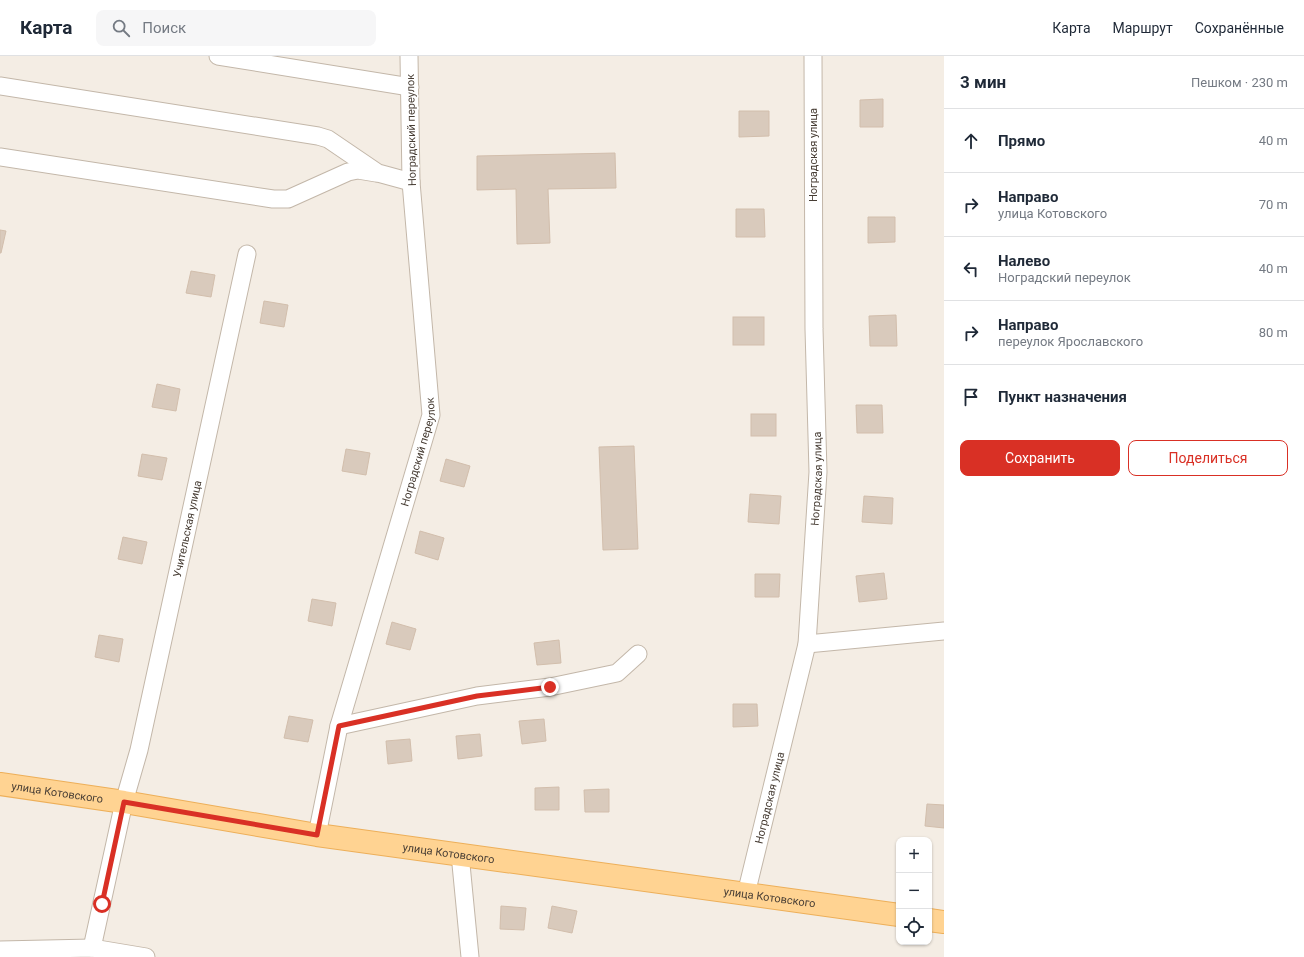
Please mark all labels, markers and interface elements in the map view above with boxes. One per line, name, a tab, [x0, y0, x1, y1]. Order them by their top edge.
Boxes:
search box	[96, 10, 376, 46]
text: Карта	[20, 16, 72, 39]
icon: search	[110, 17, 132, 39]
text: Поиск	[142, 19, 186, 37]
text: Карта	[1052, 20, 1091, 36]
text: Маршрут	[1113, 20, 1173, 36]
text: Сохранённые	[1195, 20, 1284, 36]
text: 3 мин	[960, 72, 1006, 92]
street label: Ноградский переулок	[404, 74, 419, 186]
text: Пешком · 230 m	[1191, 75, 1288, 90]
street label: Ноградская улица	[807, 108, 820, 202]
icon: ahead	[960, 130, 982, 152]
text: Прямо	[998, 132, 1045, 150]
text: 40 m	[1259, 133, 1288, 148]
text: Направо	[998, 188, 1059, 206]
icon: right	[960, 194, 982, 216]
text: 70 m	[1259, 197, 1288, 212]
text: улица Котовского	[998, 206, 1107, 221]
text: Налево	[998, 252, 1050, 270]
icon: left	[960, 258, 982, 280]
text: 40 m	[1259, 261, 1288, 276]
text: Ноградский переулок	[998, 270, 1131, 285]
text: Направо	[998, 316, 1059, 334]
icon: right	[960, 322, 982, 344]
text: 80 m	[1259, 325, 1288, 340]
text: переулок Ярославского	[998, 334, 1143, 349]
icon: arrive	[960, 386, 982, 408]
text: Пункт назначения	[998, 388, 1127, 406]
street label: Ноградский переулок	[398, 397, 438, 508]
street label: Ноградская улица	[809, 431, 825, 526]
button: Сохранить	[960, 440, 1120, 476]
button: Поделиться	[1128, 440, 1288, 476]
street label: Учительская улица	[171, 479, 205, 579]
route end	[541, 678, 559, 696]
street label: Ноградская улица	[752, 751, 787, 845]
street label: улица Котовского	[11, 780, 104, 806]
map controls	[896, 837, 932, 945]
button: +	[896, 837, 932, 873]
street label: улица Котовского	[402, 841, 495, 866]
button: −	[896, 873, 932, 909]
street label: улица Котовского	[723, 885, 816, 910]
route start	[93, 895, 111, 913]
button: locate	[896, 909, 932, 945]

